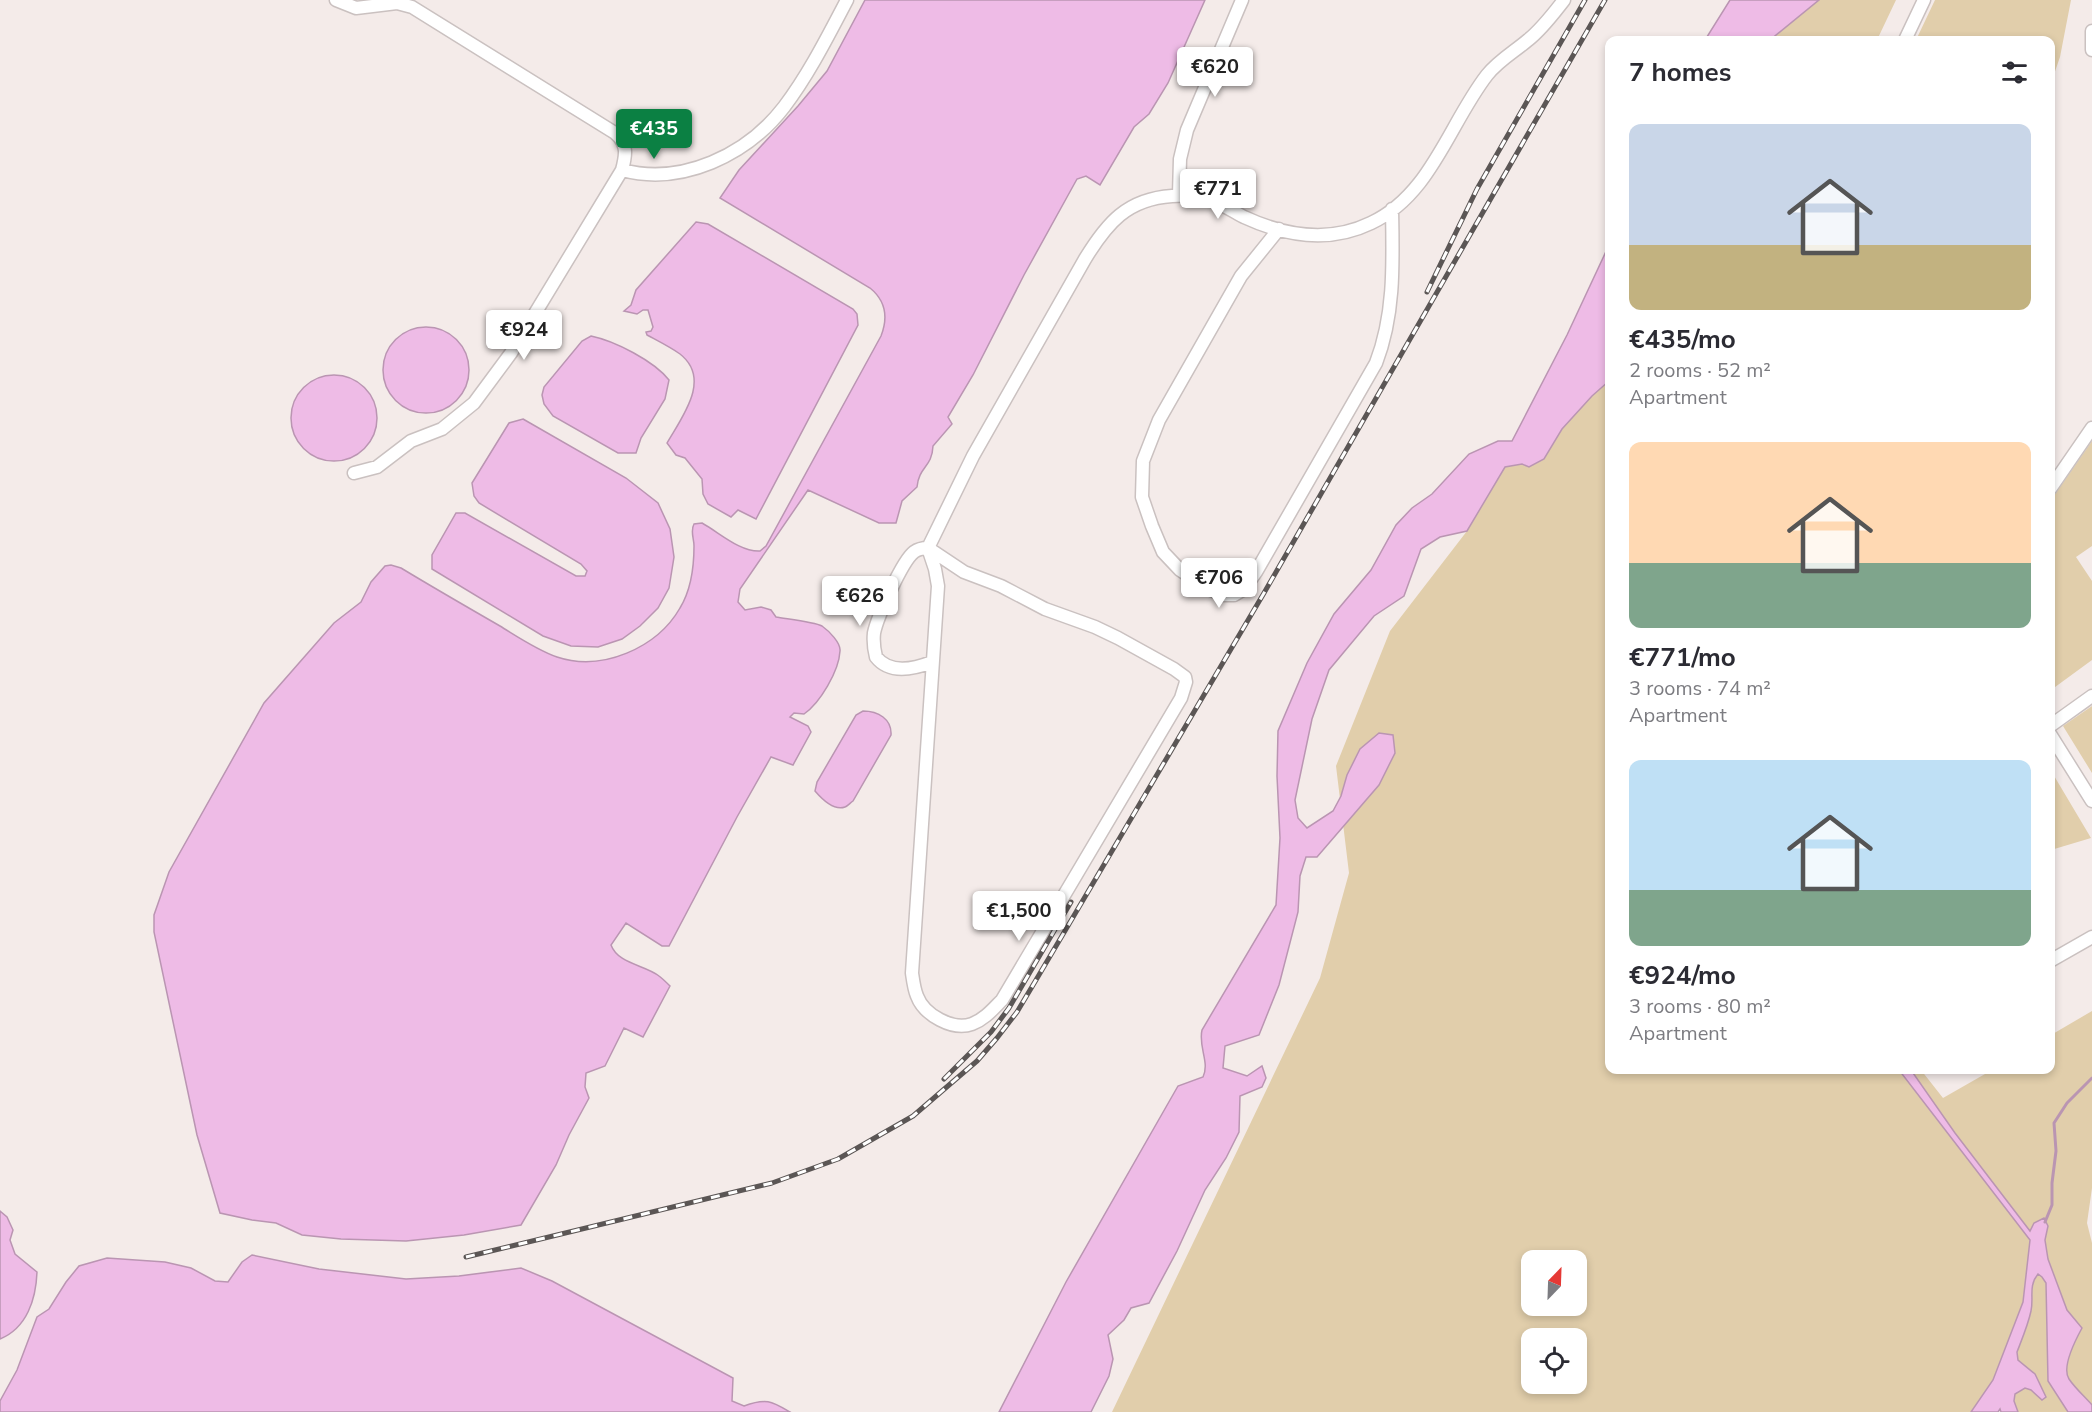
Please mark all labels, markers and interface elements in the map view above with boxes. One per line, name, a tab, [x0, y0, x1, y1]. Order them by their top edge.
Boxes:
pin: €620	[1179, 47, 1251, 98]
text: €620	[1191, 53, 1239, 80]
text: 7 homes	[1629, 55, 1731, 90]
icon: filters	[1998, 56, 2031, 89]
pin: €435	[618, 109, 690, 160]
text: €435	[630, 115, 678, 142]
icon: home	[1776, 163, 1884, 271]
pin: €771	[1182, 169, 1254, 220]
text: €771	[1194, 175, 1242, 202]
pin: €924	[488, 310, 560, 361]
text: €924	[500, 316, 548, 343]
text: €435/mo	[1629, 322, 1736, 357]
text: 2 rooms · 52 m²	[1629, 357, 1771, 384]
text: Apartment	[1629, 384, 1727, 411]
icon: home	[1776, 481, 1884, 589]
pin: €706	[1183, 558, 1255, 609]
text: €706	[1195, 564, 1243, 591]
pin: €626	[824, 576, 896, 627]
text: €626	[836, 582, 884, 609]
text: €771/mo	[1629, 640, 1736, 675]
text: 3 rooms · 74 m²	[1629, 675, 1771, 702]
text: Apartment	[1629, 702, 1727, 729]
icon: home	[1776, 799, 1884, 907]
pin: €1,500	[970, 891, 1068, 942]
text: €1,500	[987, 897, 1051, 924]
text: €924/mo	[1629, 958, 1736, 993]
text: 3 rooms · 80 m²	[1629, 993, 1771, 1020]
text: Apartment	[1629, 1020, 1727, 1047]
north arrow	[1521, 1250, 1587, 1316]
map controls	[1521, 1250, 1587, 1394]
button: locate	[1521, 1328, 1587, 1394]

